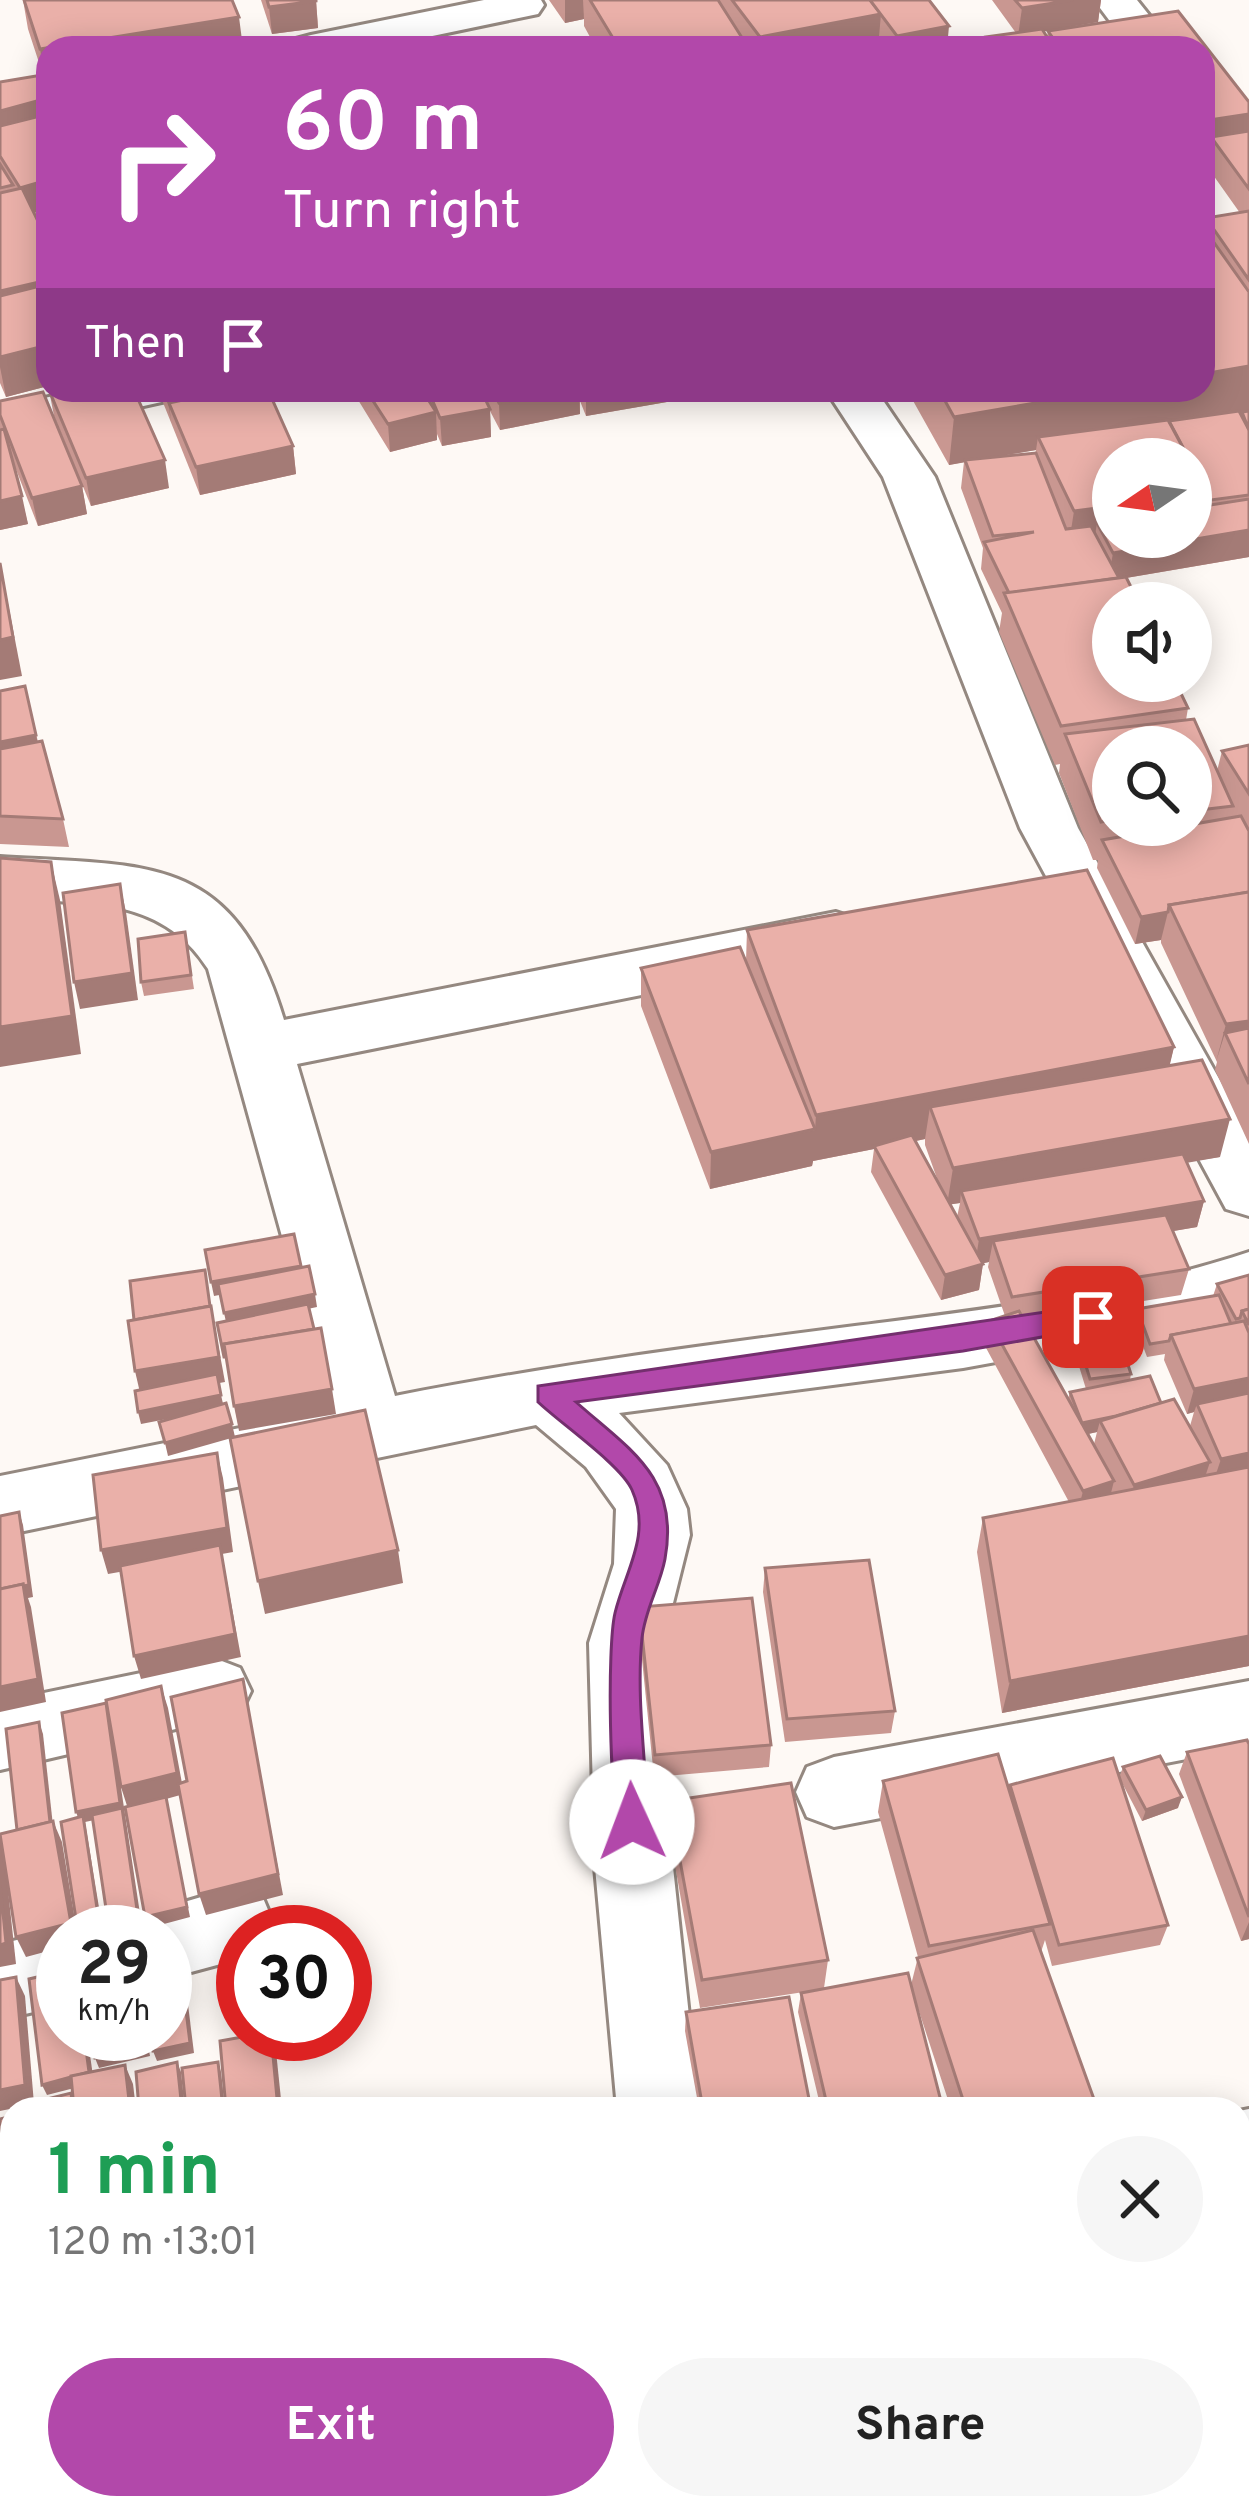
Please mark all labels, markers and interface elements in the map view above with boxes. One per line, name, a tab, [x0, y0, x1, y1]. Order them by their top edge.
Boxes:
text: 60 m	[282, 75, 483, 181]
icon: right	[84, 84, 240, 240]
text: Turn right	[282, 179, 521, 248]
icon: arrive	[210, 312, 276, 378]
text: Then	[84, 317, 186, 374]
north arrow	[1092, 438, 1212, 558]
map controls	[1092, 438, 1212, 846]
button: sound	[1092, 582, 1212, 702]
button: search	[1092, 726, 1212, 846]
pin	[1042, 1266, 1144, 1368]
icon: arrive	[1060, 1284, 1126, 1350]
position arrow	[569, 1759, 695, 1885]
speed limit sign: 30	[216, 1905, 372, 2061]
text: 29	[77, 1930, 151, 2006]
text: km/h	[78, 1994, 150, 2031]
text: 1 min	[48, 2129, 221, 2221]
button: close	[1077, 2136, 1203, 2262]
text: 120 m · 13:01	[48, 2220, 258, 2269]
button: Exit	[48, 2358, 614, 2496]
button: Share	[638, 2358, 1203, 2496]

